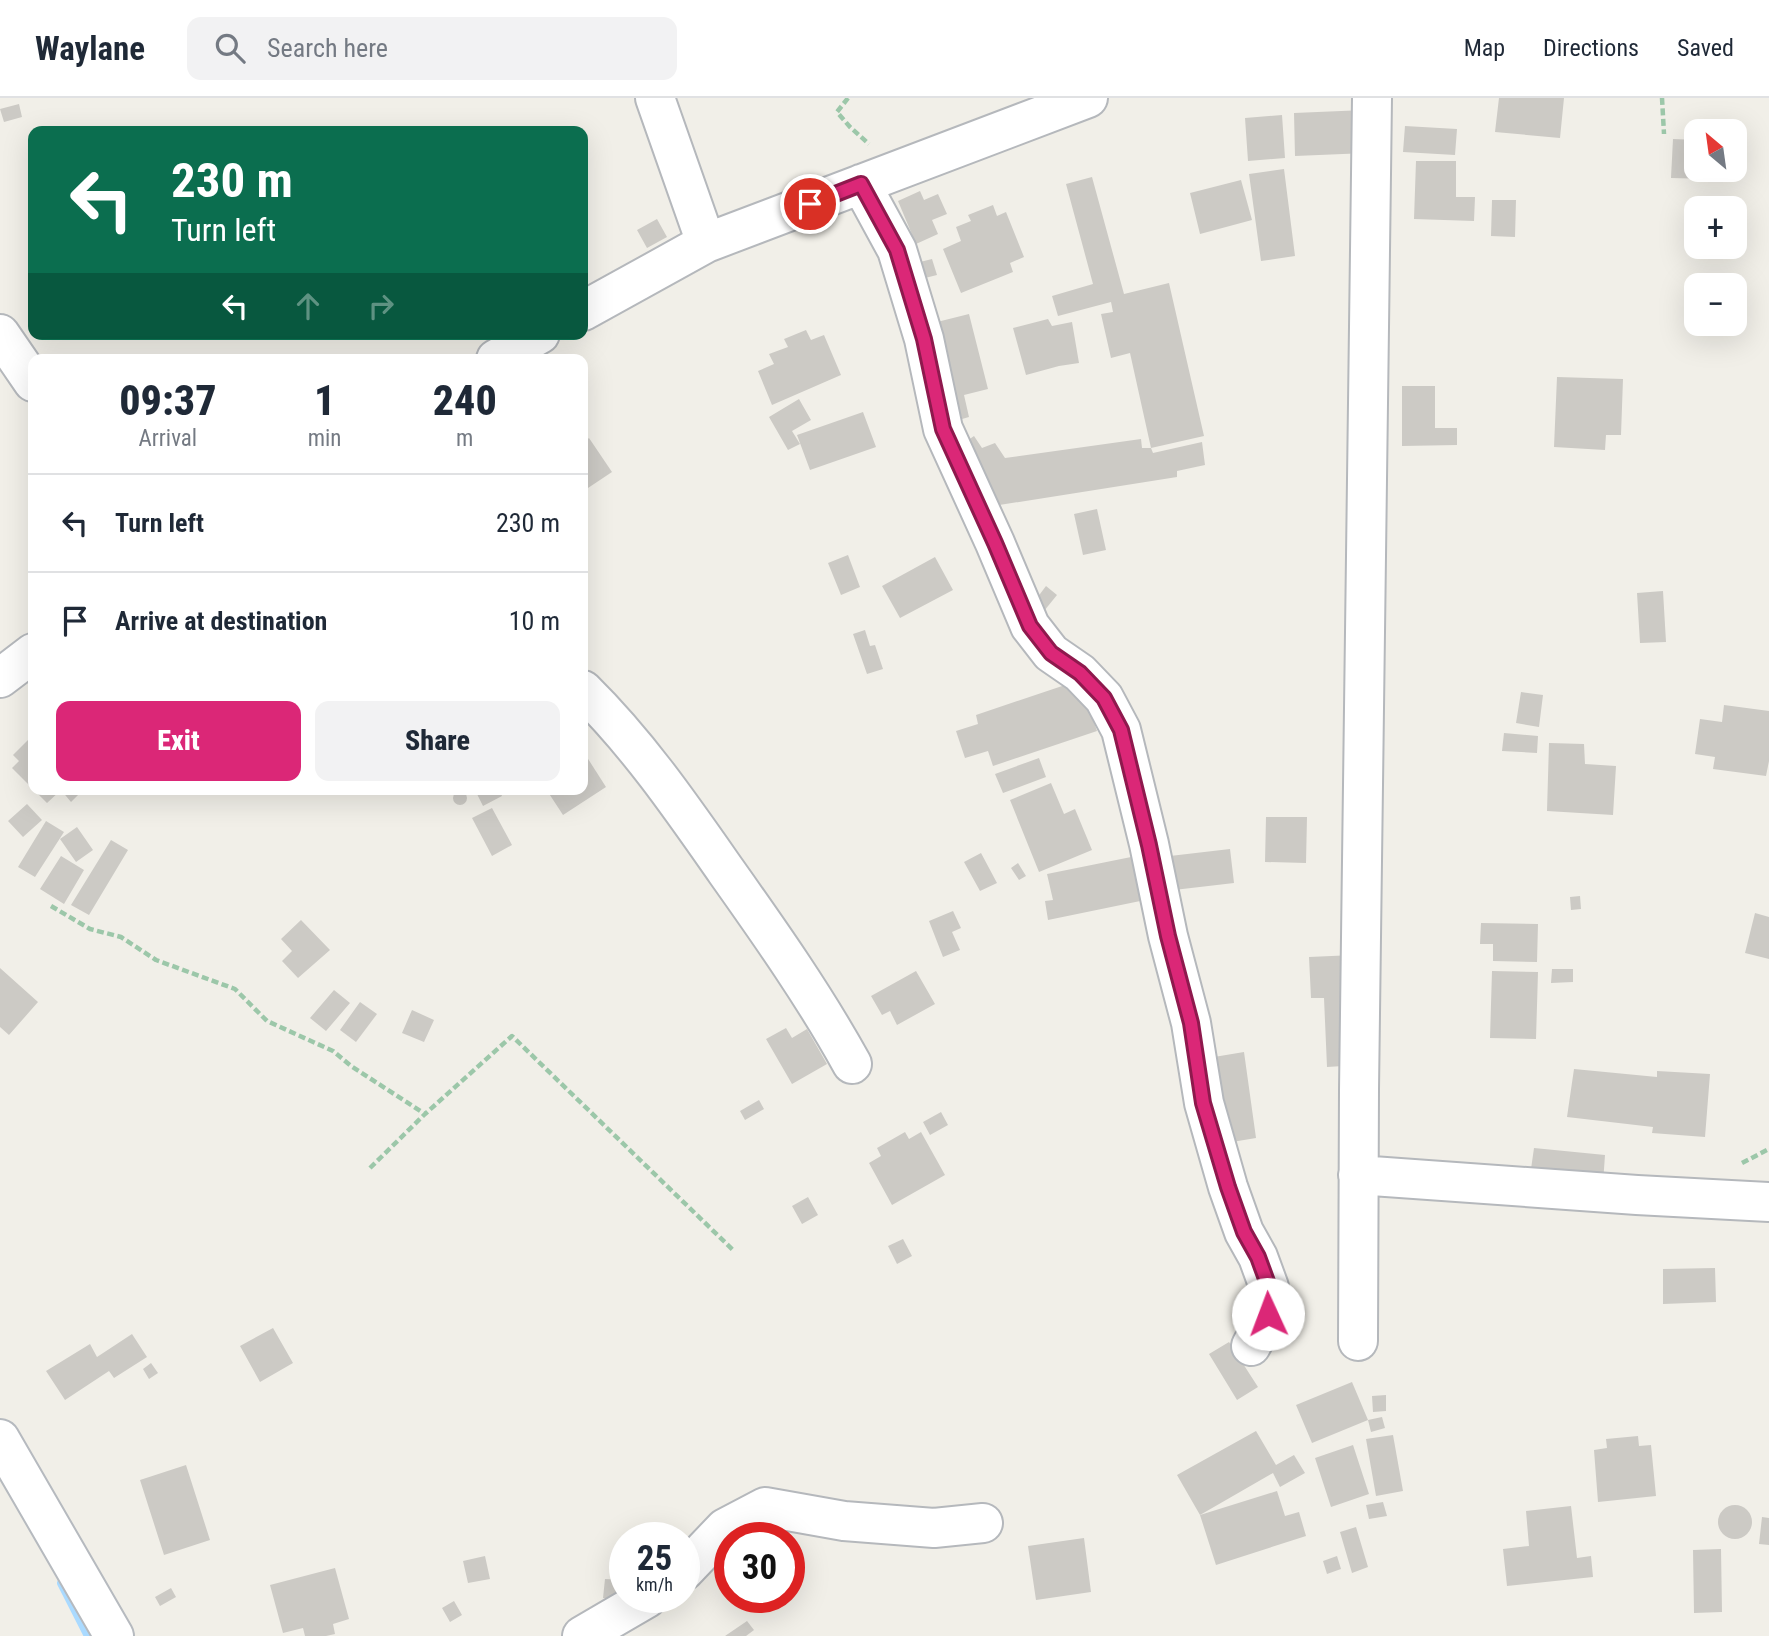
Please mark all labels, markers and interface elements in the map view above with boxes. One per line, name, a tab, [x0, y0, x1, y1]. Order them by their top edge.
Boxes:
search box	[187, 17, 677, 80]
text: Waylane	[35, 29, 145, 68]
icon: search	[211, 29, 249, 67]
text: Search here	[267, 33, 388, 63]
text: Map	[1464, 34, 1505, 62]
text: Directions	[1543, 34, 1639, 62]
text: Saved	[1677, 34, 1734, 62]
north arrow	[1684, 119, 1746, 182]
map controls	[1684, 119, 1747, 336]
text: 230 m	[171, 152, 293, 209]
icon: left	[56, 154, 147, 245]
pin	[780, 174, 840, 234]
icon: arrive	[791, 185, 829, 223]
button: +	[1684, 196, 1747, 259]
text: Turn left	[171, 211, 276, 249]
button: −	[1684, 273, 1747, 336]
icon: left	[216, 287, 254, 325]
icon: ahead	[289, 287, 327, 325]
icon: right	[362, 287, 400, 325]
text: 09:37	[119, 376, 216, 425]
text: 1	[314, 376, 335, 425]
text: 240	[433, 376, 497, 425]
text: Arrival	[139, 425, 197, 452]
text: min	[308, 425, 341, 452]
text: m	[456, 425, 473, 452]
icon: left	[56, 504, 94, 542]
text: Turn left	[115, 508, 204, 538]
text: 230 m	[496, 508, 560, 538]
icon: arrive	[56, 602, 94, 640]
text: Arrive at destination	[115, 606, 327, 636]
text: 10 m	[509, 606, 560, 636]
button: Exit	[56, 701, 301, 781]
button: Share	[315, 701, 560, 781]
position arrow	[1231, 1277, 1305, 1351]
speed limit sign: 30	[714, 1522, 805, 1613]
text: 25	[637, 1538, 672, 1579]
text: km/h	[636, 1574, 673, 1595]

